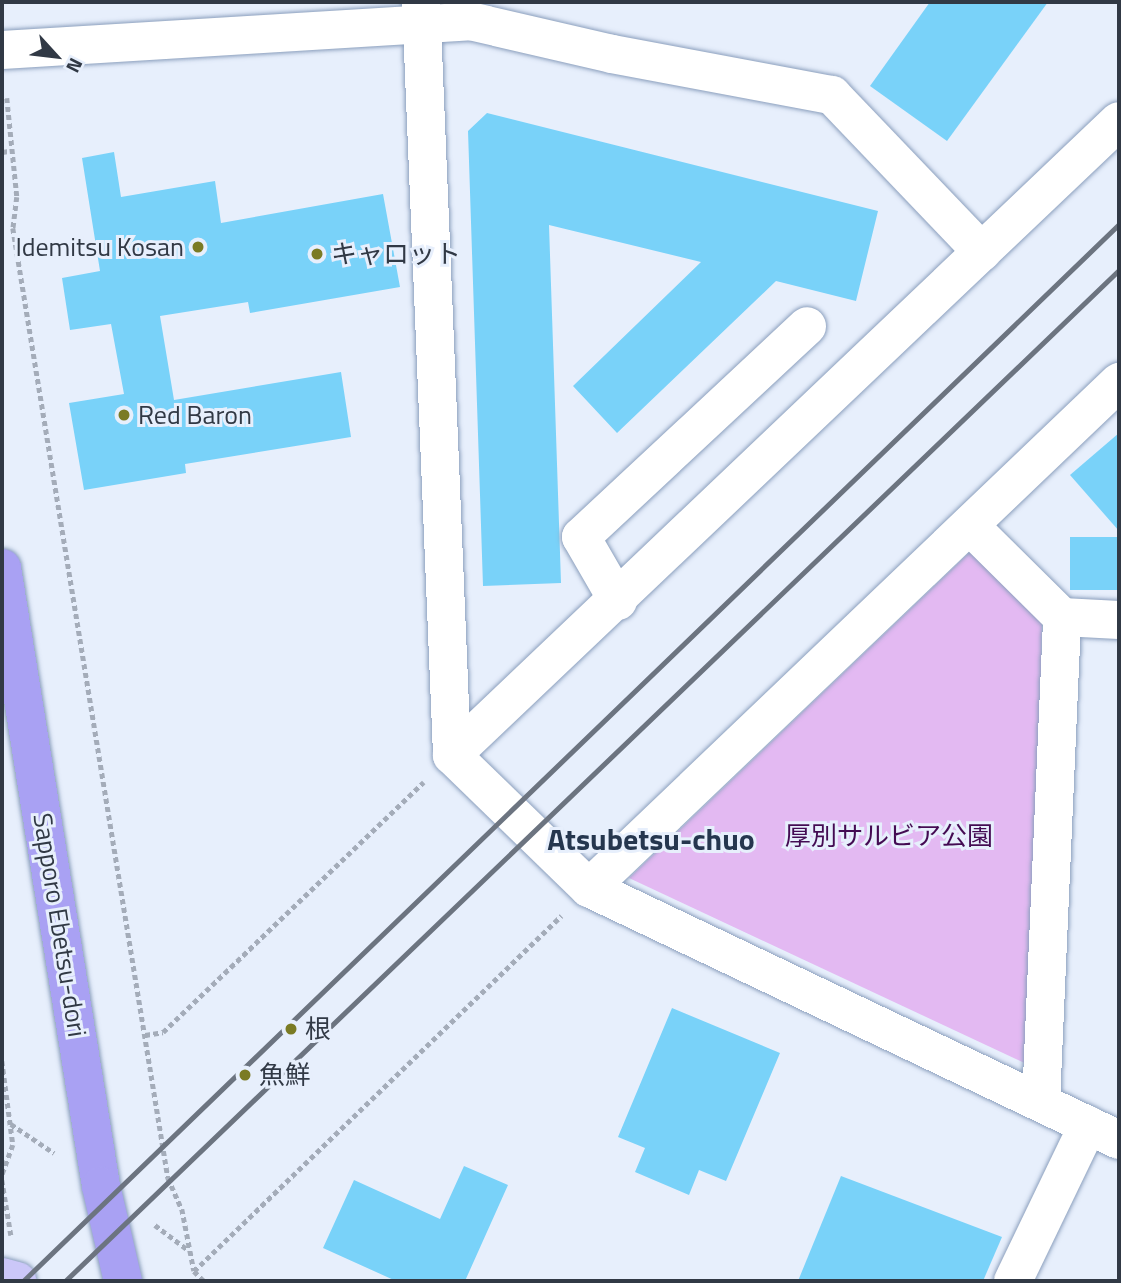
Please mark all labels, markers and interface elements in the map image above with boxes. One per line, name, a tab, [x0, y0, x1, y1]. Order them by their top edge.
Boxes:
north arrow	[21, 21, 91, 91]
text: N	[59, 53, 91, 78]
place label: Idemitsu Kosan	[15, 231, 184, 263]
place label: キャロット	[331, 238, 461, 270]
marker: Idemitsu Kosan	[190, 239, 206, 255]
marker: キャロット	[309, 246, 325, 262]
place label: Red Baron	[138, 399, 252, 431]
marker: Red Baron	[116, 407, 132, 423]
street label: Sapporo Ebetsu-dori	[27, 811, 93, 1039]
park label: 厚別サルビア公園	[785, 820, 993, 852]
district label: Atsubetsu-chuo	[547, 821, 755, 857]
place label: 根	[305, 1013, 331, 1045]
marker: 根	[283, 1021, 299, 1037]
place label: 魚鮮	[259, 1059, 311, 1091]
marker: 魚鮮	[237, 1067, 253, 1083]

